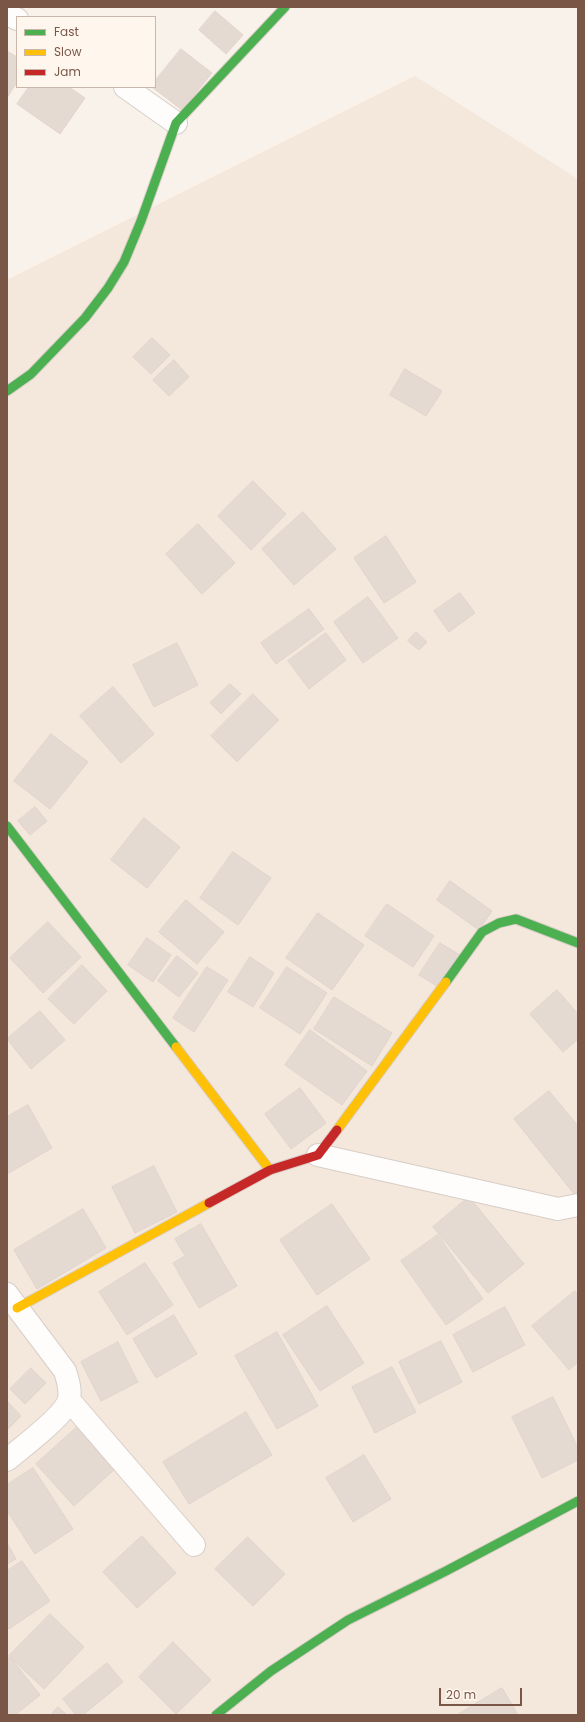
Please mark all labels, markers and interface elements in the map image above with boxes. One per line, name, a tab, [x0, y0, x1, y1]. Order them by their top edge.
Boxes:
legend	[16, 16, 156, 88]
text: Fast	[54, 23, 79, 40]
text: Slow	[54, 43, 82, 60]
text: Jam	[54, 63, 81, 80]
scale bar	[441, 1680, 524, 1706]
text: 20 m	[446, 1686, 476, 1703]

